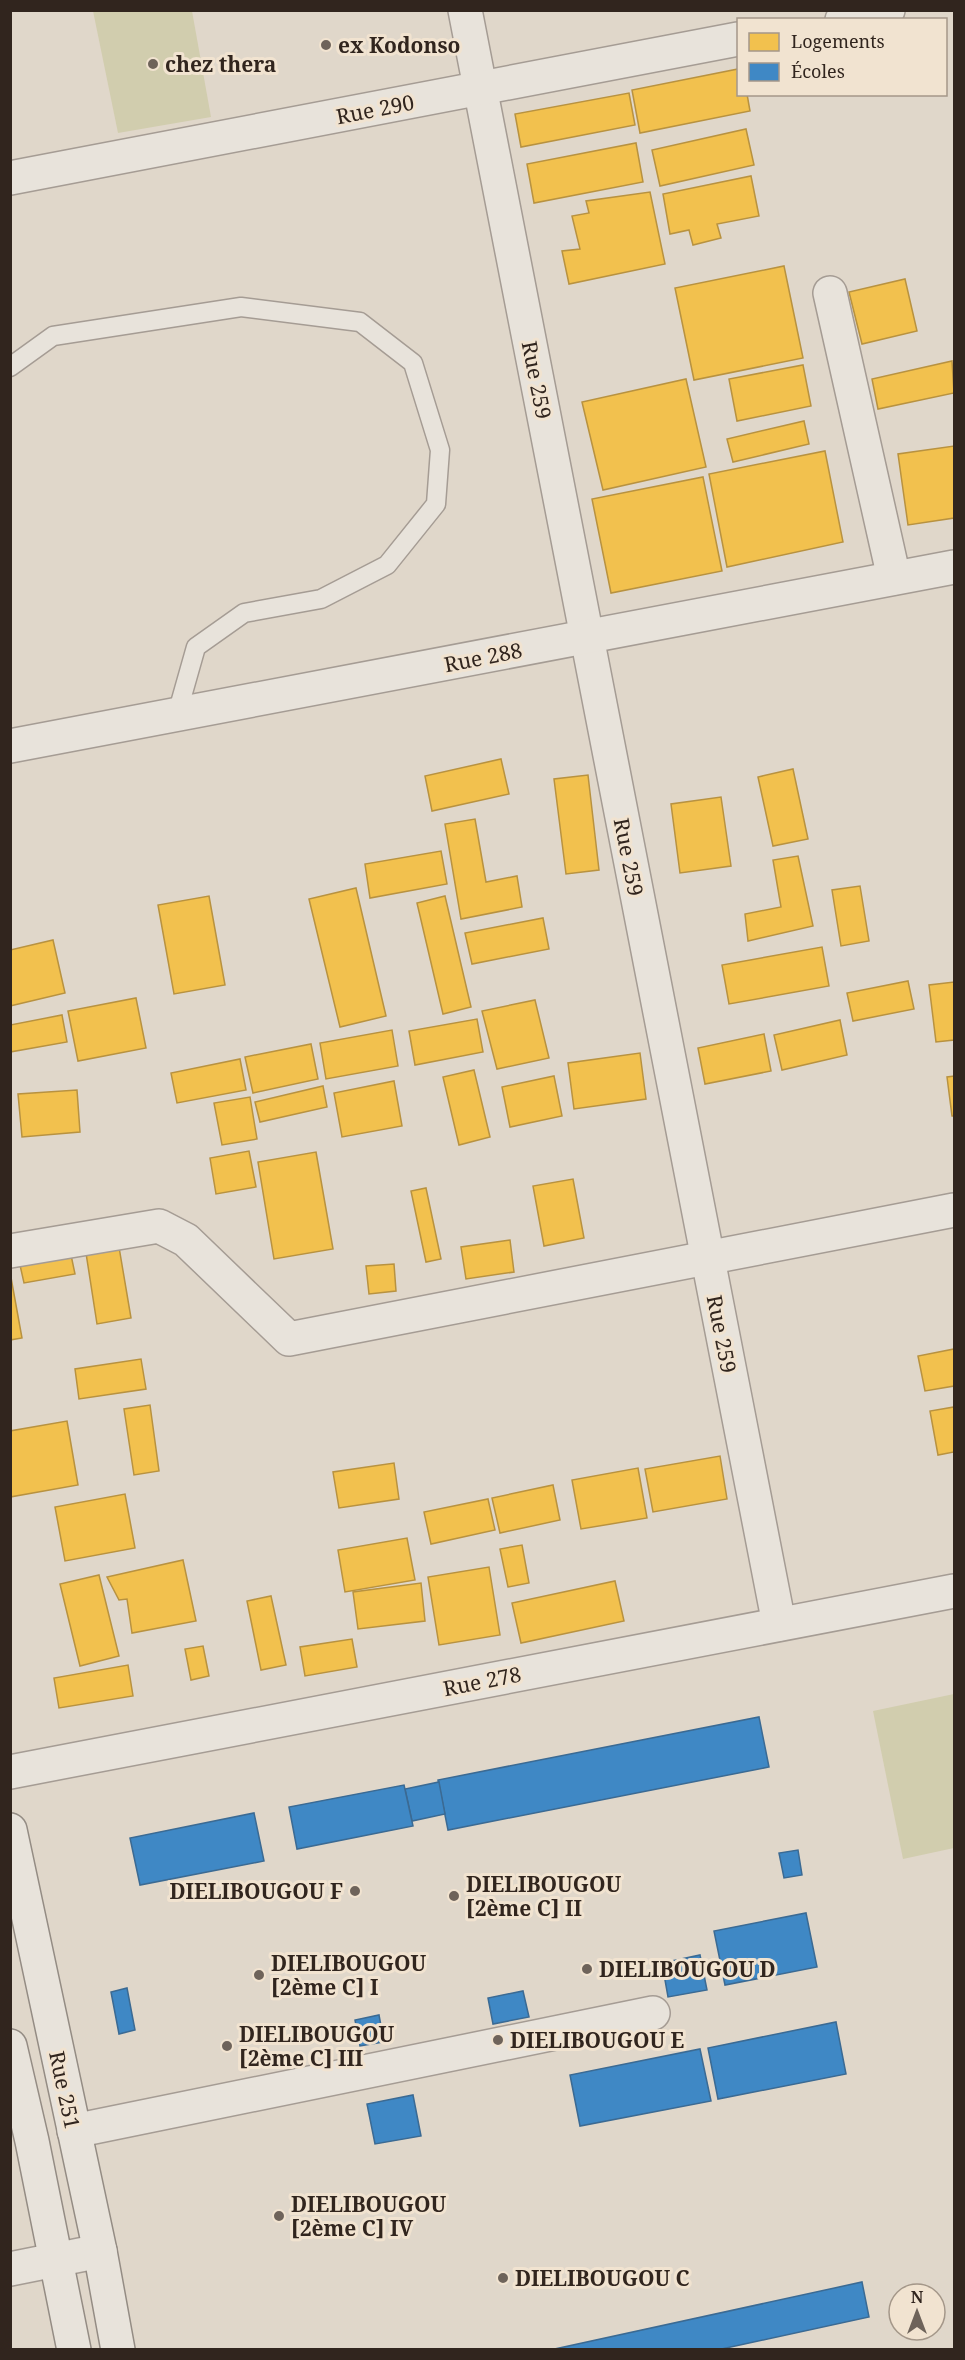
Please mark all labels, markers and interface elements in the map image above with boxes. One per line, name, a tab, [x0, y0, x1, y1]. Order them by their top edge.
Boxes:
legend	[737, 18, 947, 96]
text: Logements	[791, 29, 885, 53]
place label: ex Kodonso	[338, 31, 460, 59]
marker: ex Kodonso	[319, 38, 333, 52]
place label: chez thera	[165, 50, 276, 78]
marker: chez thera	[146, 57, 160, 71]
text: Écoles	[791, 59, 845, 83]
street label: Rue 290	[334, 88, 416, 130]
street label: Rue 259	[516, 339, 558, 421]
street label: Rue 288	[442, 636, 524, 678]
street label: Rue 259	[608, 816, 650, 898]
street label: Rue 259	[701, 1293, 743, 1375]
street label: Rue 278	[441, 1660, 523, 1702]
place label: DIELIBOUGOU [2ème C] II	[466, 1870, 621, 1922]
place label: DIELIBOUGOU F	[169, 1877, 343, 1905]
marker: DIELIBOUGOU F	[348, 1884, 362, 1898]
marker: DIELIBOUGOU [2ème C] II	[447, 1889, 461, 1903]
place label: DIELIBOUGOU [2ème C] I	[271, 1949, 426, 2001]
place label: DIELIBOUGOU D	[599, 1955, 776, 1983]
marker: DIELIBOUGOU D	[580, 1962, 594, 1976]
marker: DIELIBOUGOU [2ème C] I	[252, 1968, 266, 1982]
place label: DIELIBOUGOU [2ème C] III	[239, 2020, 394, 2072]
place label: DIELIBOUGOU E	[510, 2026, 685, 2054]
marker: DIELIBOUGOU E	[491, 2033, 505, 2047]
marker: DIELIBOUGOU [2ème C] III	[220, 2039, 234, 2053]
street label: Rue 251	[43, 2048, 87, 2132]
place label: DIELIBOUGOU [2ème C] IV	[291, 2190, 446, 2242]
marker: DIELIBOUGOU [2ème C] IV	[272, 2209, 286, 2223]
place label: DIELIBOUGOU C	[515, 2264, 690, 2292]
marker: DIELIBOUGOU C	[496, 2271, 510, 2285]
north arrow	[887, 2282, 947, 2342]
text: N	[911, 2286, 924, 2308]

